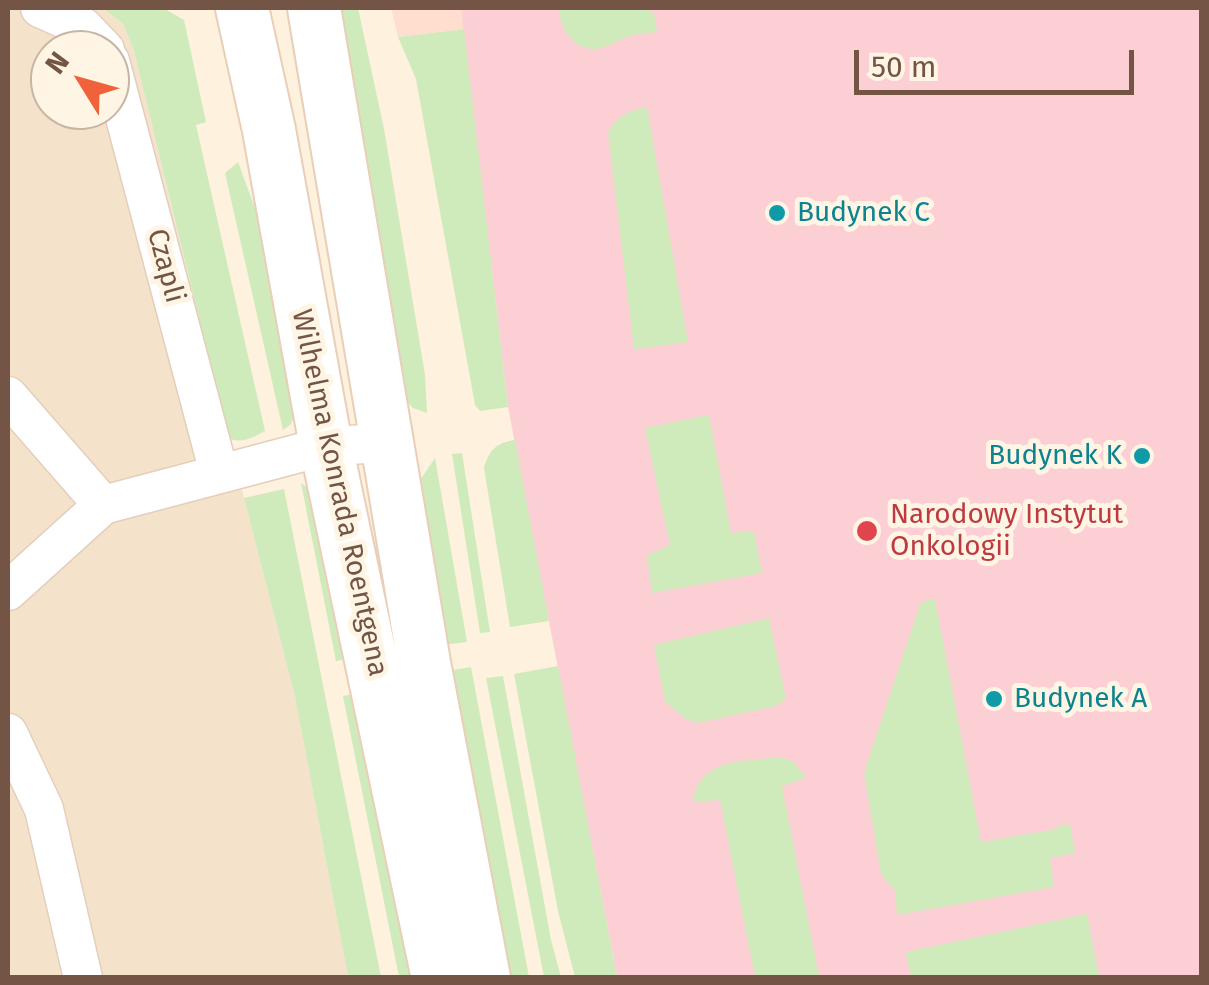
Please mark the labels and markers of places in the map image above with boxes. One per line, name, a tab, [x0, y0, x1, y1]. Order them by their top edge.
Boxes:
place label: Budynek C	[797, 196, 930, 230]
marker: Budynek C	[766, 202, 788, 224]
place label: Budynek K	[988, 439, 1122, 473]
marker: Budynek K	[1131, 445, 1153, 467]
place label: Narodowy Instytut Onkologii	[890, 498, 1123, 564]
marker: Narodowy Instytut Onkologii	[854, 518, 880, 544]
place label: Budynek A	[1014, 682, 1147, 716]
marker: Budynek A	[983, 688, 1005, 710]

